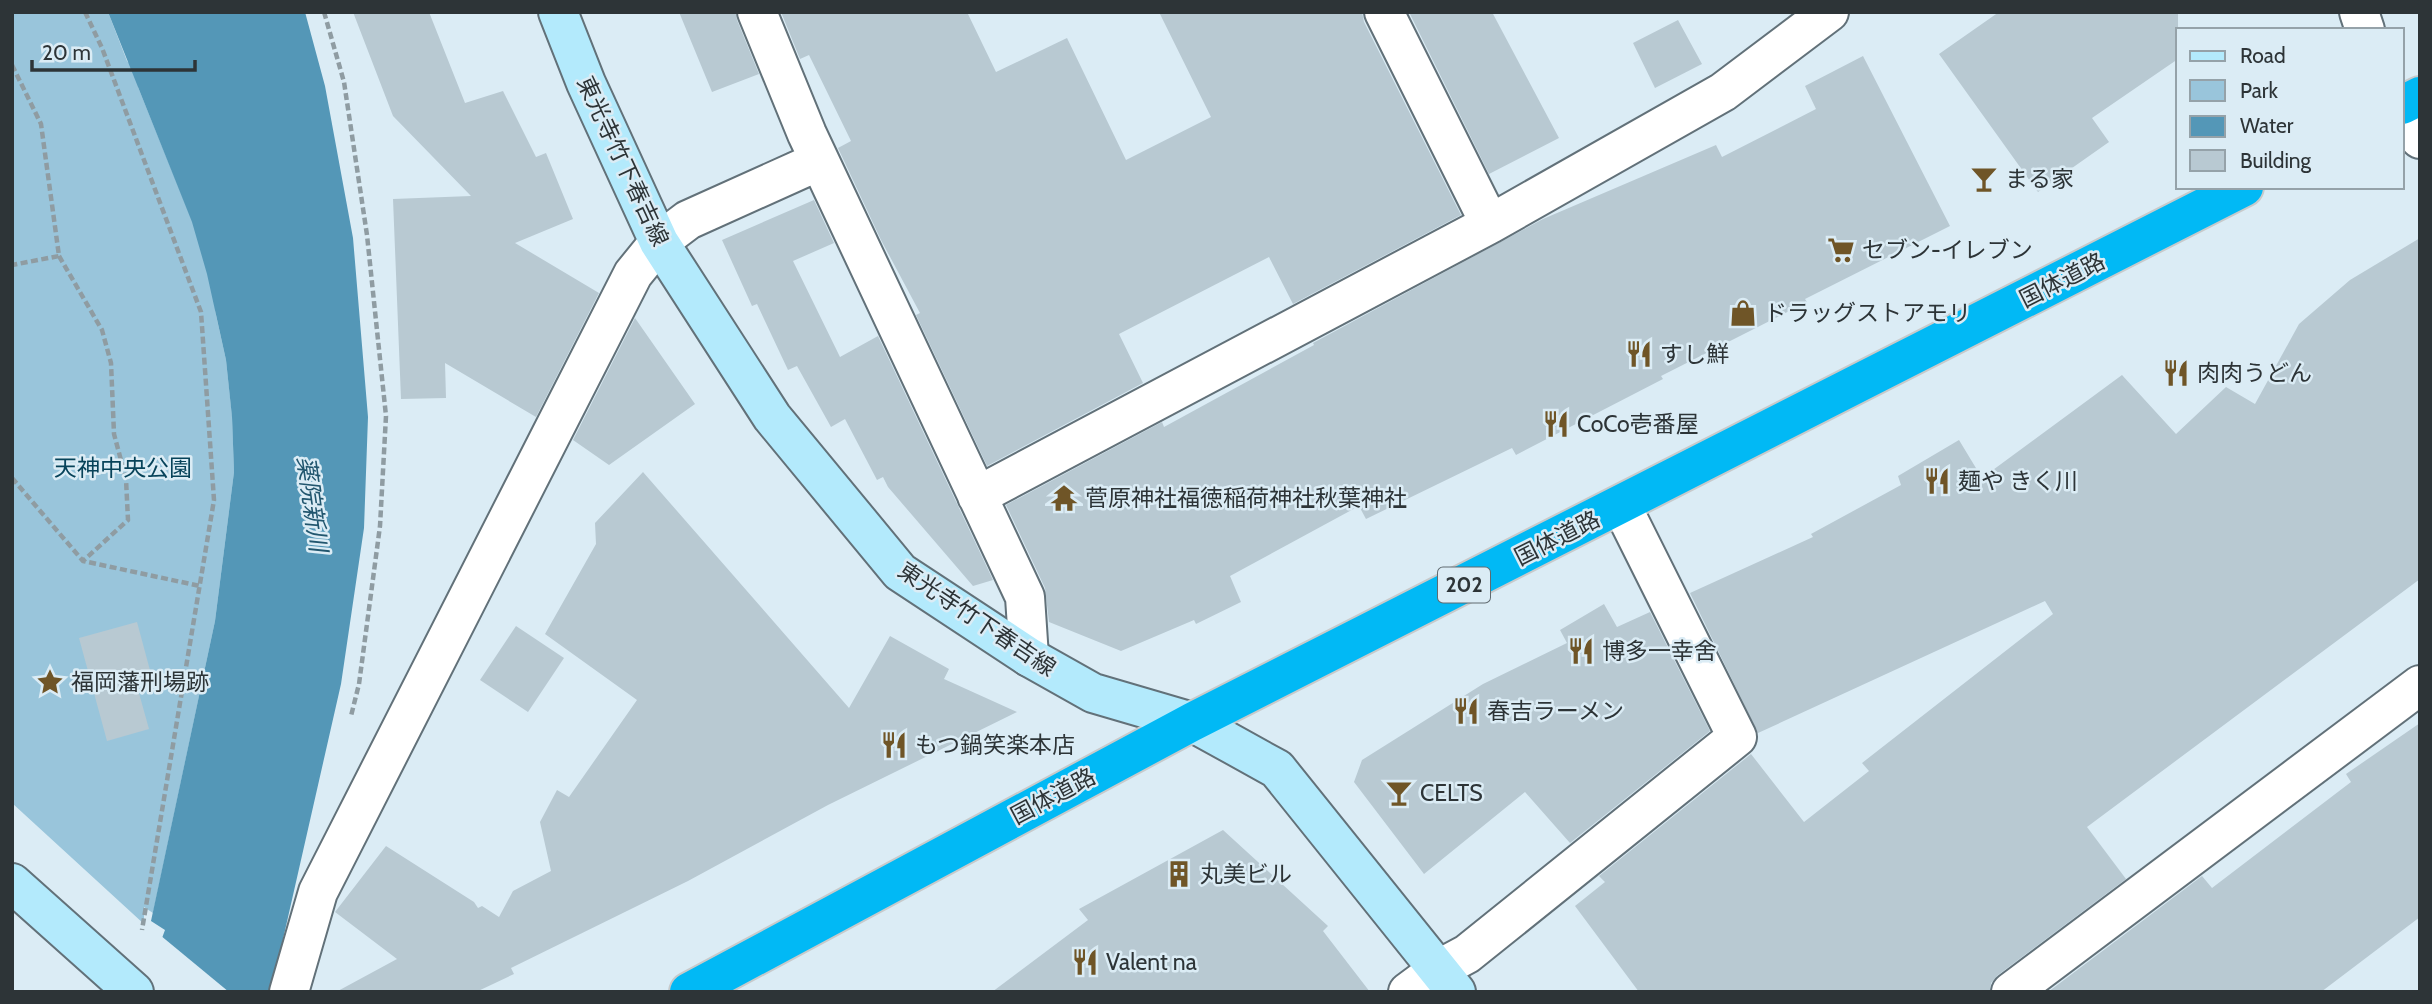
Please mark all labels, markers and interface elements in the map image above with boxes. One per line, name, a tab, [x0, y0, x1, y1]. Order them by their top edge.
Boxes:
scale bar	[32, 28, 194, 72]
legend	[2176, 28, 2404, 189]
text: 20 m	[42, 40, 91, 65]
text: Road	[2240, 43, 2286, 68]
street label: 東光寺竹下春吉線	[571, 72, 675, 250]
text: Park	[2240, 78, 2278, 103]
text: Water	[2240, 113, 2294, 138]
text: Building	[2240, 148, 2312, 173]
bar icon: まる家	[1969, 164, 1999, 194]
place label: まる家	[2005, 165, 2074, 193]
supermarket icon: セブン-イレブン	[1826, 235, 1856, 265]
place label: セブン-イレブン	[1862, 236, 2033, 264]
street label: 国体道路	[2015, 247, 2109, 313]
shop icon: ドラッグストアモリ	[1728, 298, 1758, 328]
place label: ドラッグストアモリ	[1764, 299, 1971, 327]
restaurant icon: すし鮮	[1624, 339, 1654, 369]
place label: すし鮮	[1660, 340, 1729, 368]
restaurant icon: 肉肉うどん	[2161, 358, 2191, 388]
place label: 肉肉うどん	[2197, 359, 2312, 387]
restaurant icon: CoCo壱番屋	[1541, 409, 1571, 439]
place label: CoCo壱番屋	[1577, 410, 1699, 438]
park label: 天神中央公園	[54, 454, 192, 482]
water label: 薬院新川	[291, 454, 334, 556]
restaurant icon: 麺や きく川	[1922, 466, 1952, 496]
place label: 麺や きく川	[1958, 467, 2078, 495]
temple icon: 菅原神社福徳稲荷神社秋葉神社	[1049, 483, 1079, 513]
place label: 菅原神社福徳稲荷神社秋葉神社	[1085, 484, 1407, 512]
street label: 国体道路	[1510, 505, 1604, 571]
street label: 東光寺竹下春吉線	[893, 556, 1061, 682]
road number: 202	[1438, 568, 1490, 602]
restaurant icon: 博多一幸舍	[1566, 636, 1596, 666]
place label: 博多一幸舍	[1602, 637, 1717, 665]
place icon: 福岡藩刑場跡	[35, 667, 65, 697]
place label: 福岡藩刑場跡	[71, 668, 209, 696]
restaurant icon: 春吉ラーメン	[1451, 696, 1481, 726]
place label: 春吉ラーメン	[1487, 697, 1624, 725]
restaurant icon: もつ鍋笑楽本店	[879, 730, 909, 760]
place label: もつ鍋笑楽本店	[915, 731, 1075, 759]
street label: 国体道路	[1006, 762, 1100, 830]
bar icon: CELTS	[1384, 778, 1414, 808]
place label: CELTS	[1420, 779, 1483, 807]
building icon: 丸美ビル	[1164, 859, 1194, 889]
place label: 丸美ビル	[1200, 860, 1292, 888]
restaurant icon: Valent na	[1070, 947, 1100, 977]
place label: Valent na	[1106, 948, 1197, 976]

